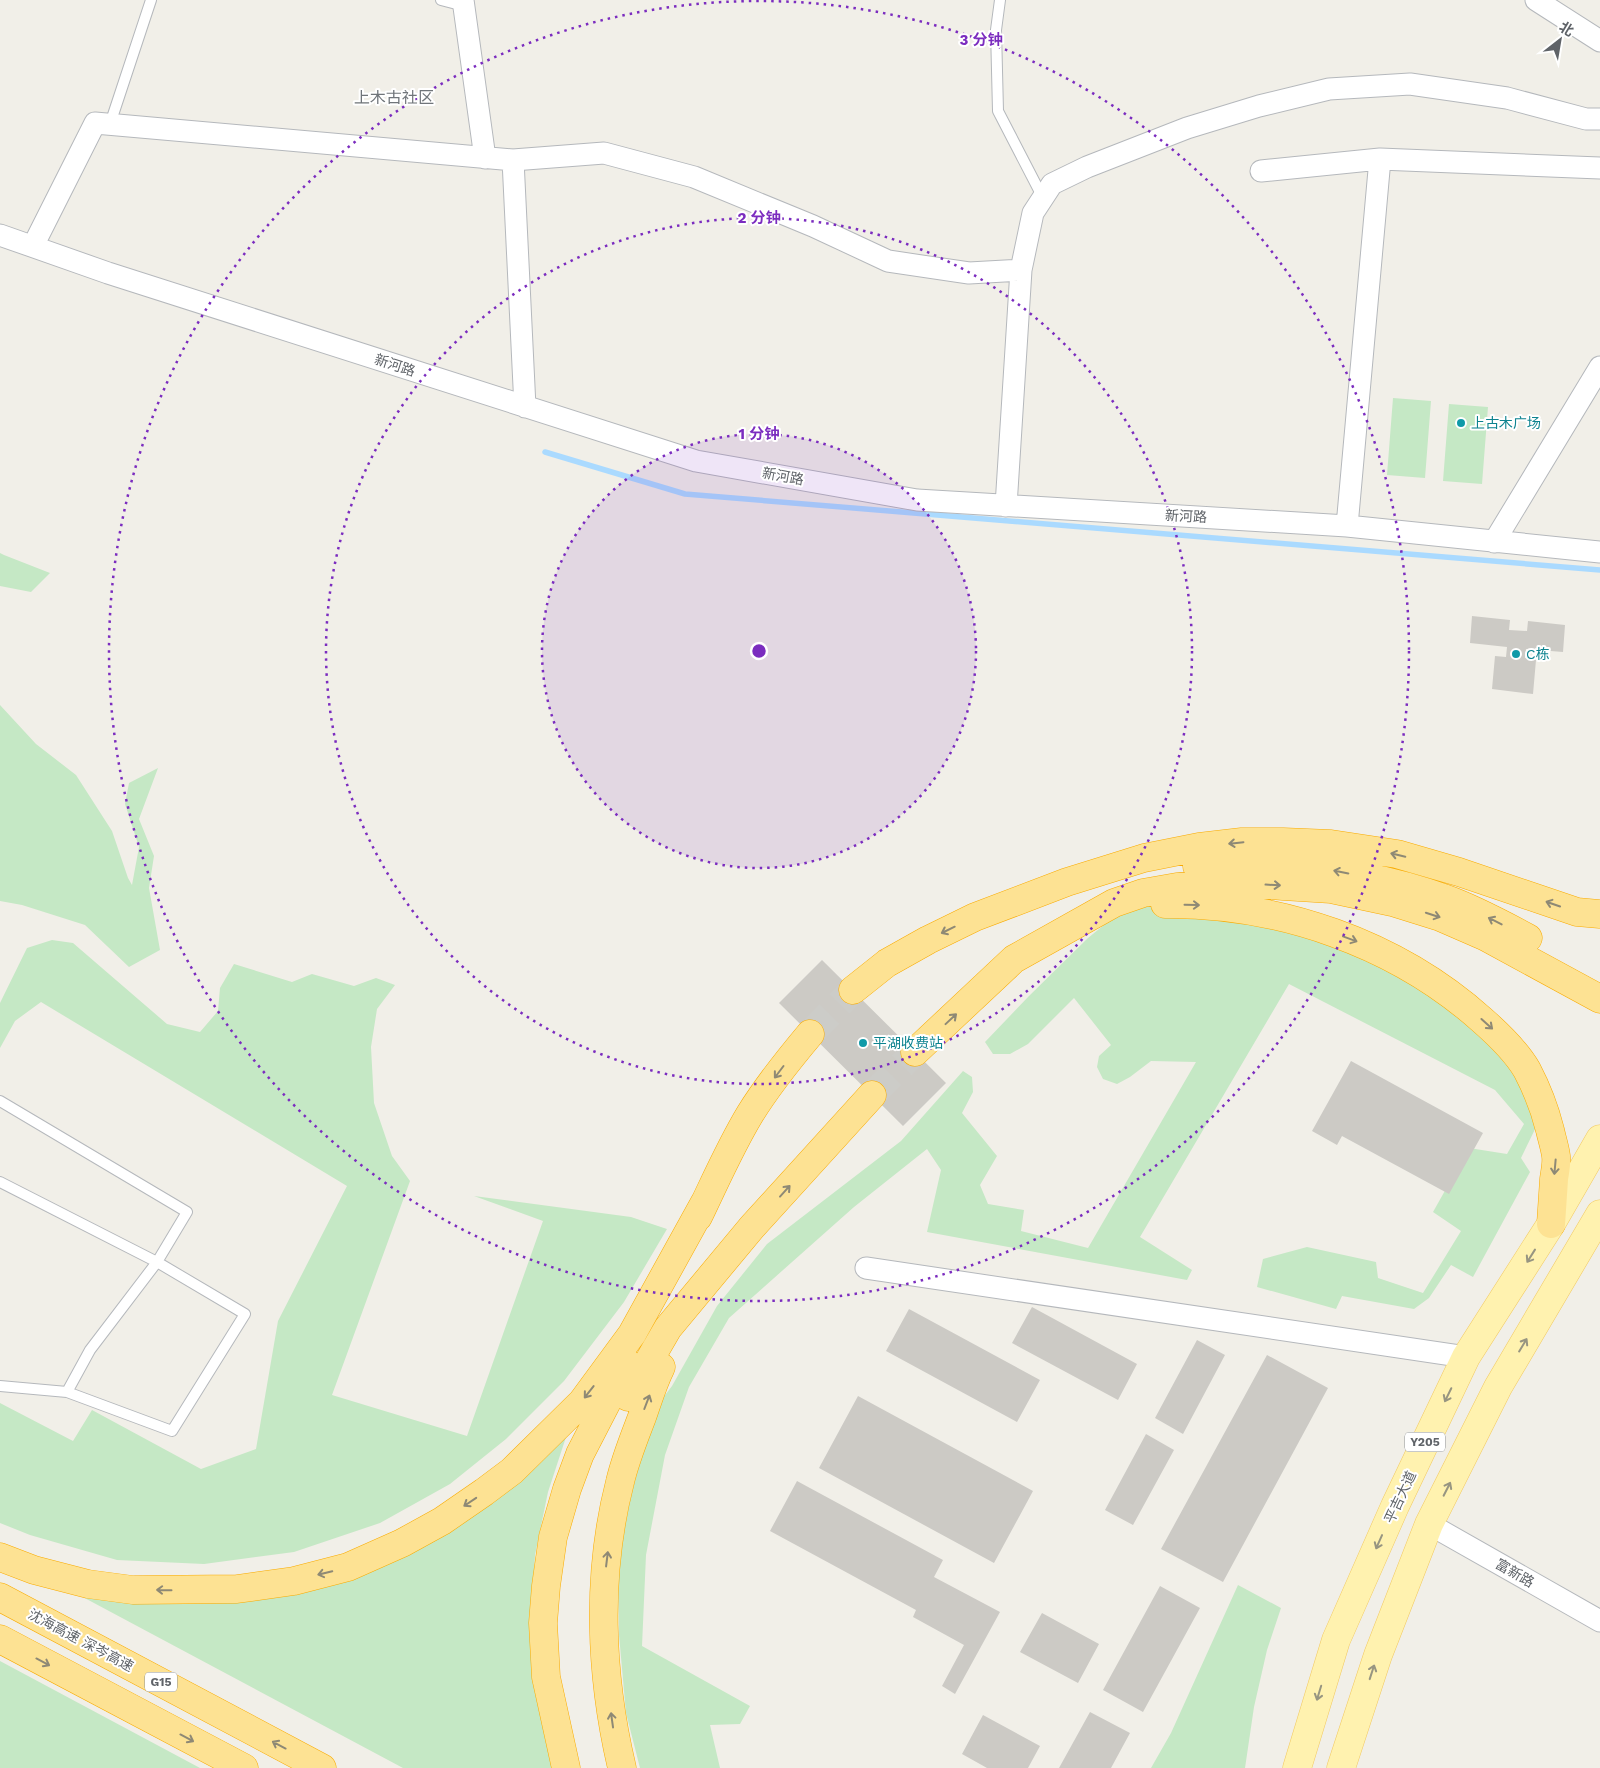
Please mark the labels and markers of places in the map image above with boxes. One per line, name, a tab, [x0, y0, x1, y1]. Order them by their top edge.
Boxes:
place label: 上古木广场	[1471, 415, 1541, 431]
marker: 上古木广场	[1455, 417, 1467, 429]
centre of rings	[750, 642, 768, 660]
place label: C栋	[1526, 646, 1550, 662]
marker: C栋	[1510, 648, 1522, 660]
place label: 平湖收费站	[873, 1035, 943, 1051]
marker: 平湖收费站	[857, 1037, 869, 1049]

